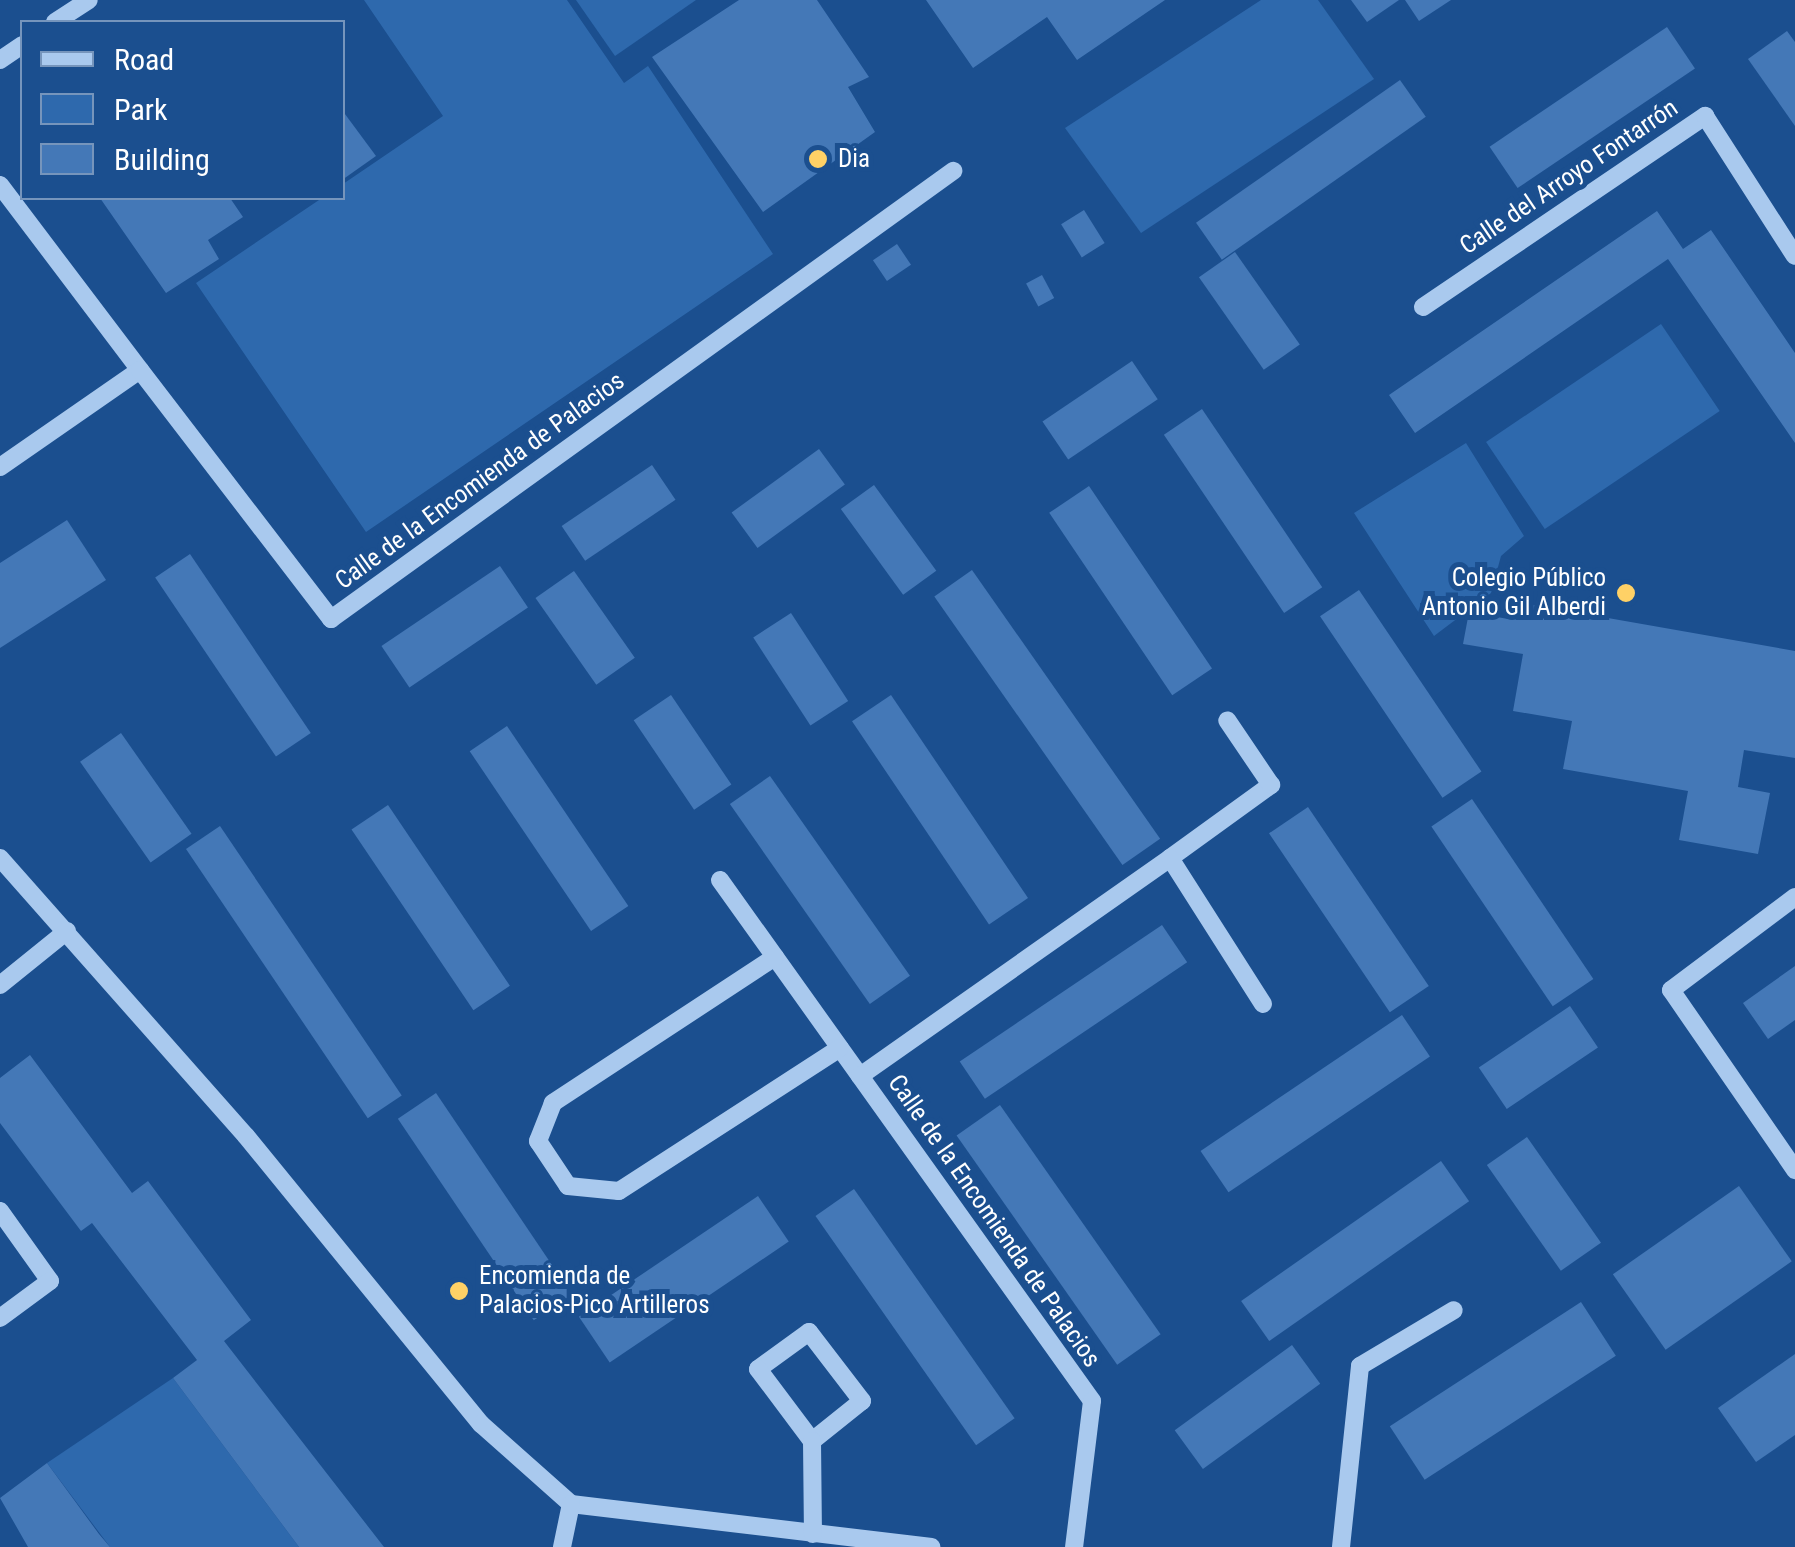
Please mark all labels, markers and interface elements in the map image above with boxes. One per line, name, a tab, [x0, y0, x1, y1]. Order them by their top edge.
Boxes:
legend	[20, 20, 345, 200]
text: Road	[114, 42, 174, 77]
text: Park	[114, 92, 168, 127]
street label: Calle del Arroyo Fontarrón	[1454, 93, 1684, 261]
text: Building	[114, 142, 210, 177]
place label: Dia	[838, 144, 870, 174]
marker: Dia	[807, 148, 829, 170]
street label: Calle de la Encomienda de Palacios	[330, 366, 630, 596]
place label: Colegio Público Antonio Gil Alberdi	[1422, 564, 1606, 623]
marker: Colegio Público Antonio Gil Alberdi	[1615, 582, 1637, 604]
street label: Calle de la Encomienda de Palacios	[881, 1069, 1107, 1373]
place label: Encomienda de Palacios-Pico Artilleros	[479, 1262, 710, 1321]
marker: Encomienda de Palacios-Pico Artilleros	[448, 1280, 470, 1302]

